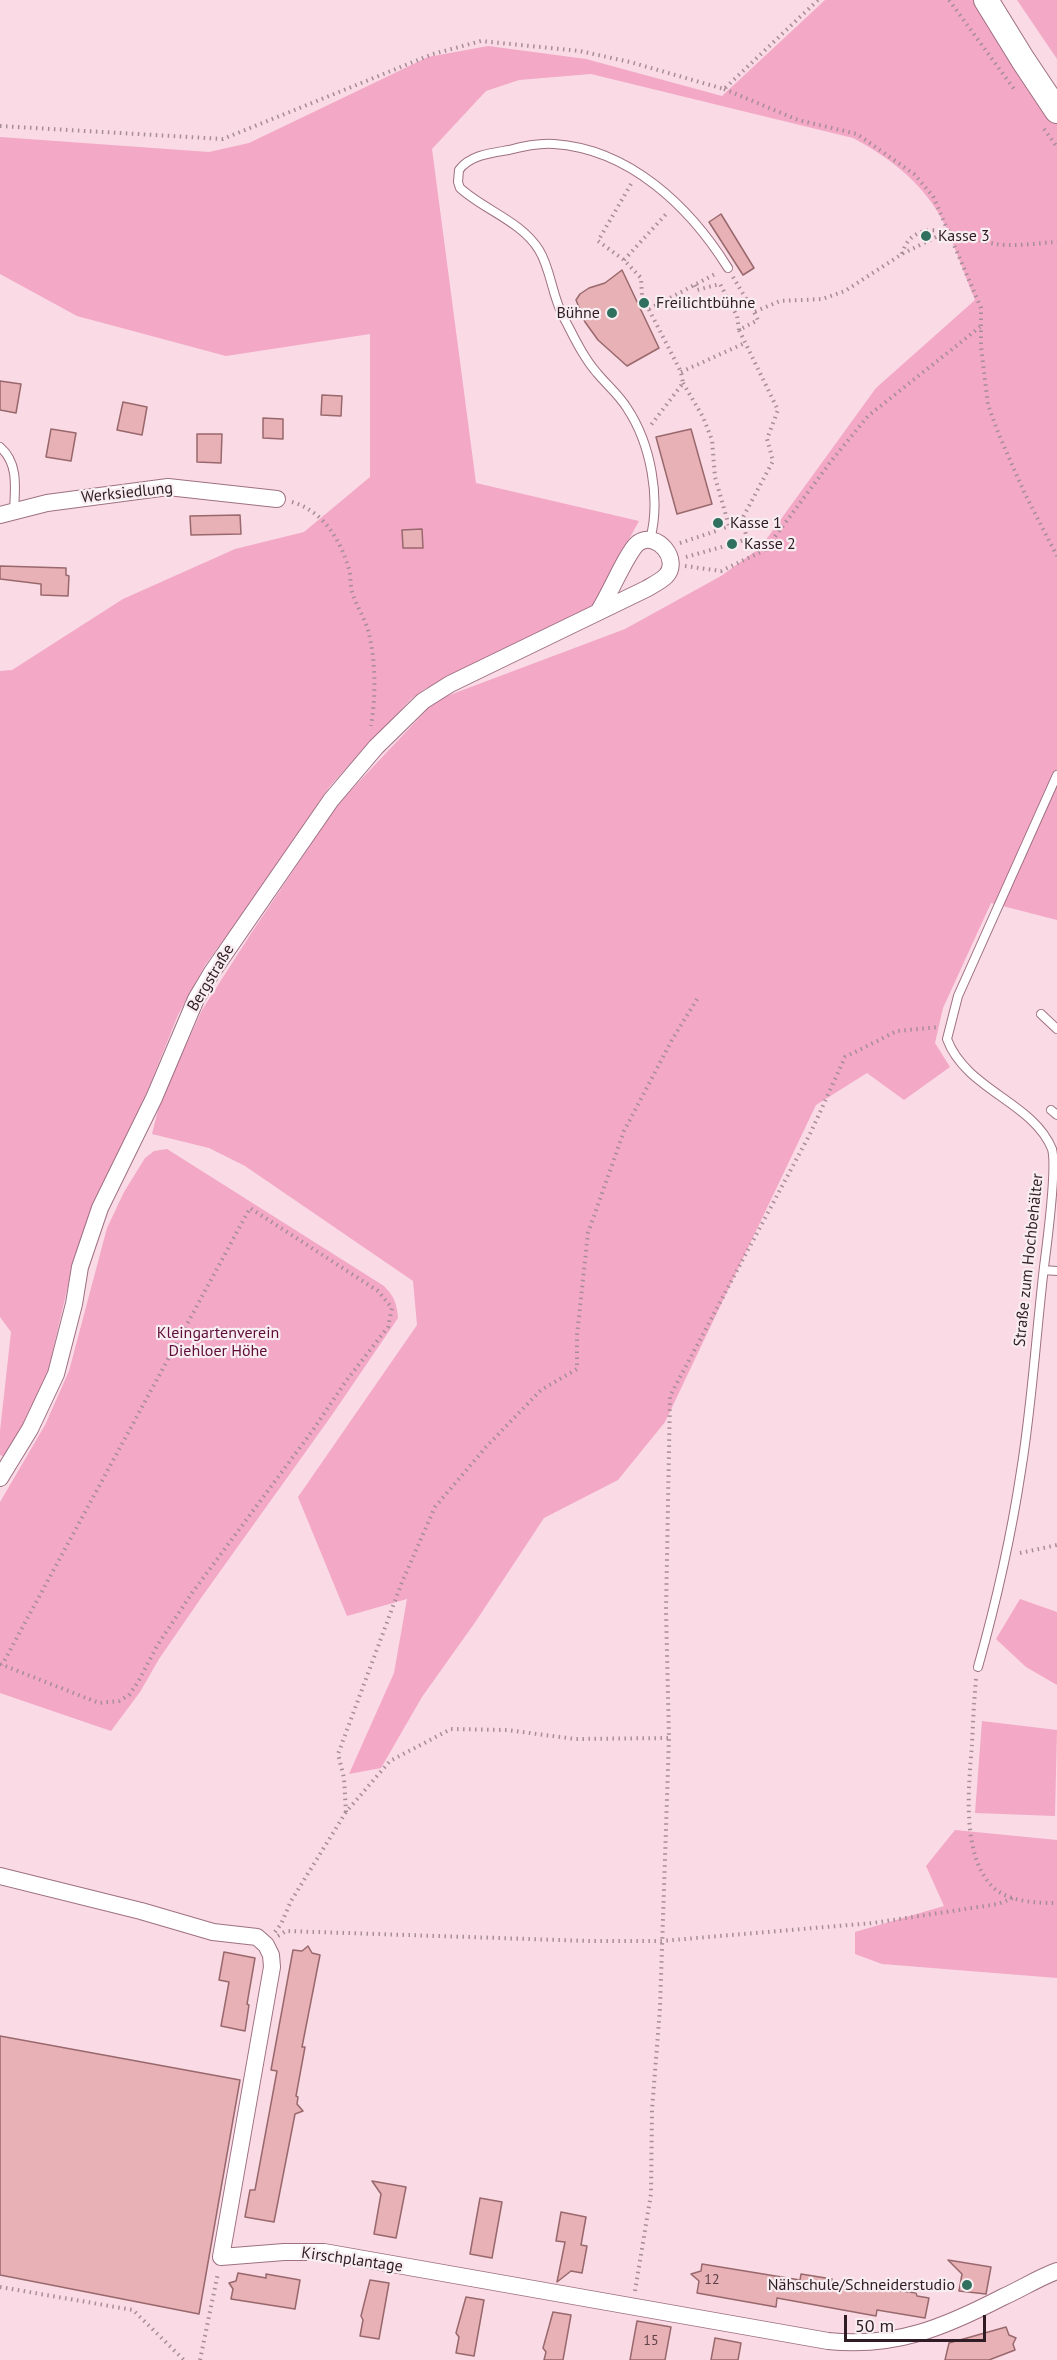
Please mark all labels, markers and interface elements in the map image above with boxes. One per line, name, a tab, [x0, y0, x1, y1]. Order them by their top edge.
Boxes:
place label: Kasse 3	[938, 226, 990, 246]
marker: Kasse 3	[919, 229, 933, 243]
place label: Freilichtbühne	[656, 293, 755, 313]
marker: Freilichtbühne	[637, 296, 651, 310]
place label: Bühne	[556, 303, 600, 323]
marker: Bühne	[605, 306, 619, 320]
street label: Werksiedlung	[80, 479, 174, 507]
place label: Kasse 1	[730, 513, 782, 533]
marker: Kasse 1	[711, 516, 725, 530]
place label: Kasse 2	[744, 534, 796, 554]
marker: Kasse 2	[725, 537, 739, 551]
street label: Bergstraße	[184, 941, 238, 1015]
street label: Straße zum Hochbehälter	[1010, 1172, 1048, 1348]
park label: Kleingartenverein Diehloer Höhe	[157, 1323, 279, 1361]
street label: Kirschplantage	[300, 2243, 404, 2277]
house number: 12	[704, 2272, 720, 2288]
place label: Nähschule/Schneiderstudio	[768, 2275, 955, 2295]
marker: Nähschule/Schneiderstudio	[960, 2278, 974, 2292]
scale bar	[847, 2303, 990, 2341]
text: 50 m	[855, 2314, 894, 2337]
house number: 15	[643, 2333, 659, 2349]

